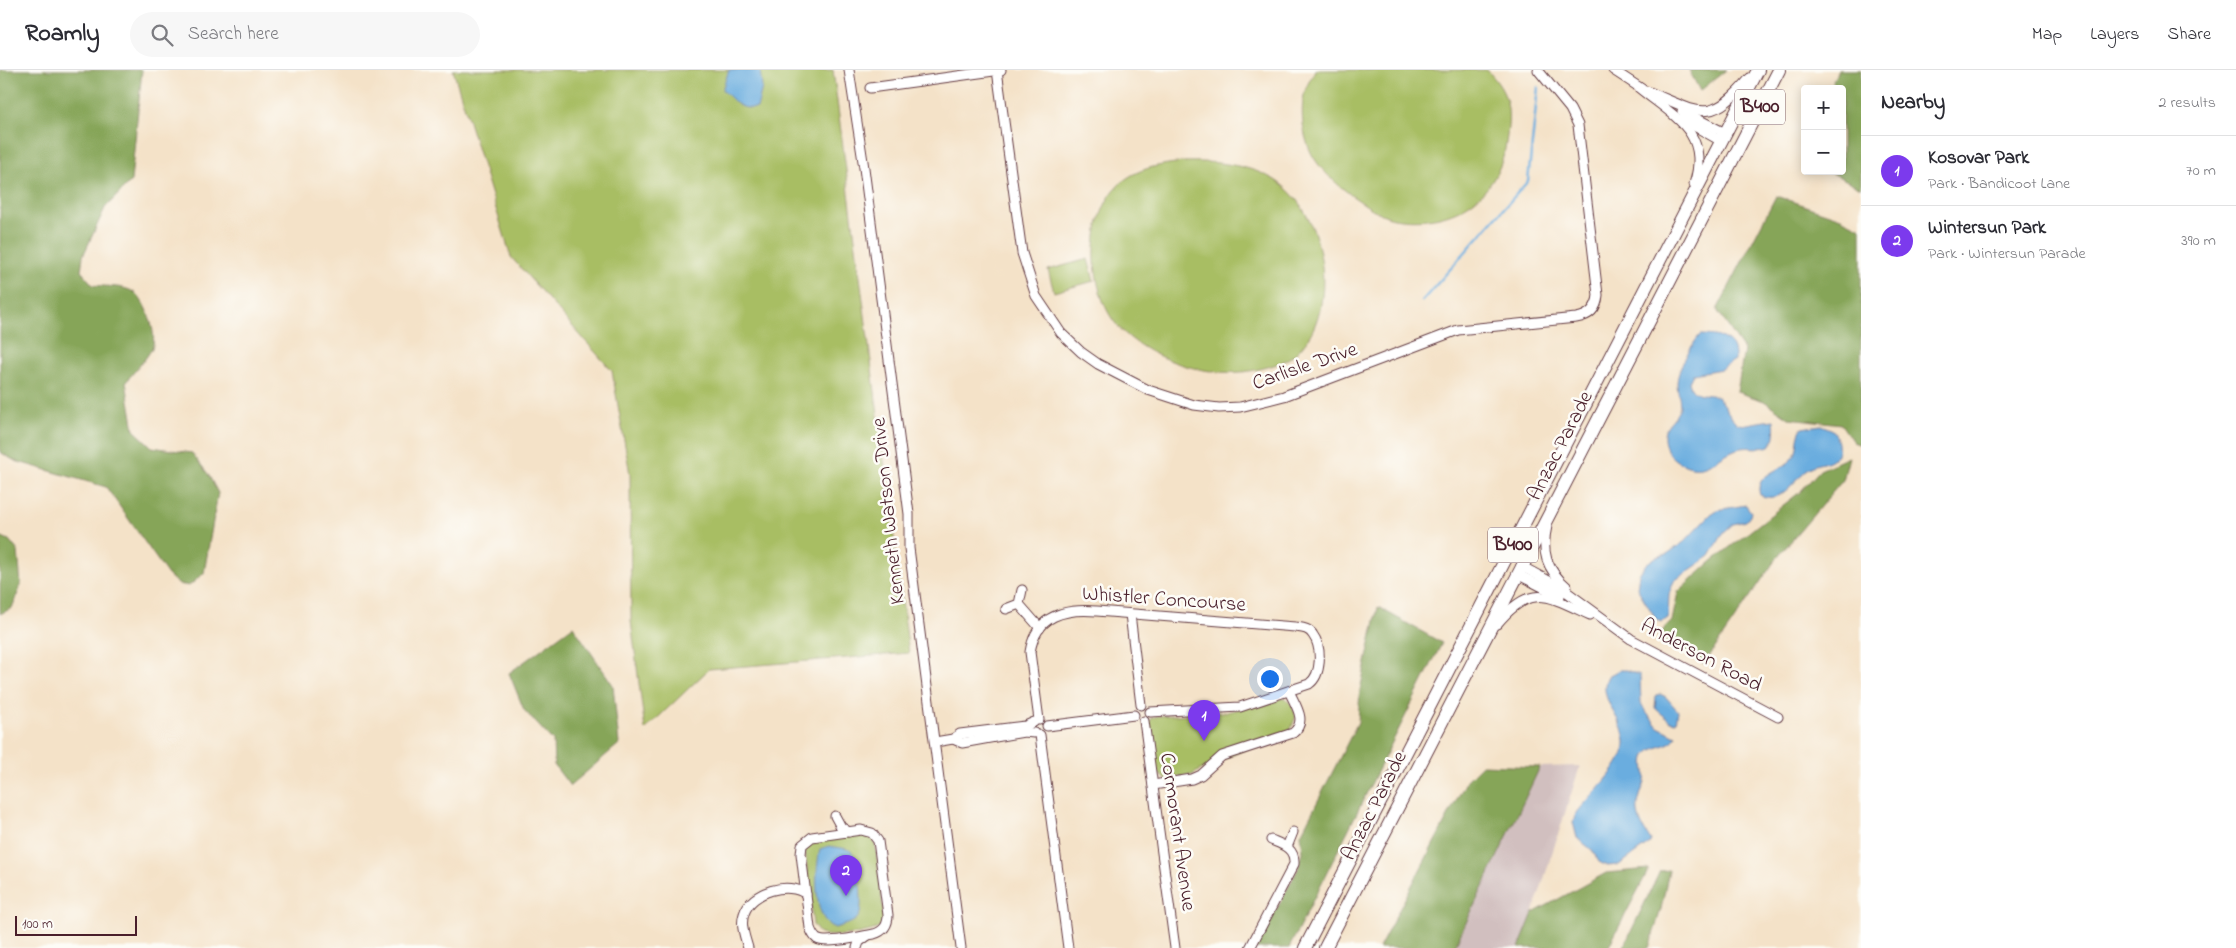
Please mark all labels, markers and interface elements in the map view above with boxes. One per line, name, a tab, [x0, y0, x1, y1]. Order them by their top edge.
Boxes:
search box	[130, 12, 480, 57]
text: Roamly	[25, 17, 100, 52]
icon: search	[148, 21, 176, 49]
text: Search here	[188, 21, 279, 48]
text: Map	[2032, 22, 2062, 48]
text: Layers	[2090, 22, 2140, 48]
text: Share	[2168, 22, 2211, 48]
map controls	[1801, 85, 1846, 175]
button: +	[1801, 85, 1846, 130]
text: Nearby	[1881, 88, 1945, 118]
road number: B400	[1735, 90, 1785, 124]
text: 2 results	[2158, 91, 2216, 115]
button: −	[1801, 130, 1846, 175]
text: Kosovar Park	[1928, 145, 2029, 172]
text: 1	[1894, 159, 1900, 183]
text: 70 m	[2186, 159, 2216, 183]
text: Park · Bandicoot Lane	[1928, 172, 2070, 196]
text: Wintersun Park	[1928, 215, 2046, 242]
text: 2	[1893, 229, 1901, 253]
text: 390 m	[2181, 229, 2216, 253]
text: Park · Wintersun Parade	[1928, 242, 2086, 266]
street label: Carlisle Drive	[1248, 335, 1362, 399]
street label: Anzac Parade	[1521, 386, 1602, 506]
street label: Kenneth Watson Drive	[864, 415, 914, 606]
road number: B400	[1488, 528, 1538, 562]
street label: Whistler Concourse	[1081, 579, 1247, 621]
street label: Anderson Road	[1635, 611, 1767, 701]
your location	[1257, 666, 1283, 692]
pin: 1	[1188, 700, 1220, 741]
street label: Anzac Parade	[1335, 746, 1416, 866]
street label: Cormorant Avenue	[1151, 751, 1203, 914]
pin: 2	[830, 855, 862, 896]
scale bar	[15, 913, 138, 936]
text: 100 m	[22, 914, 53, 935]

